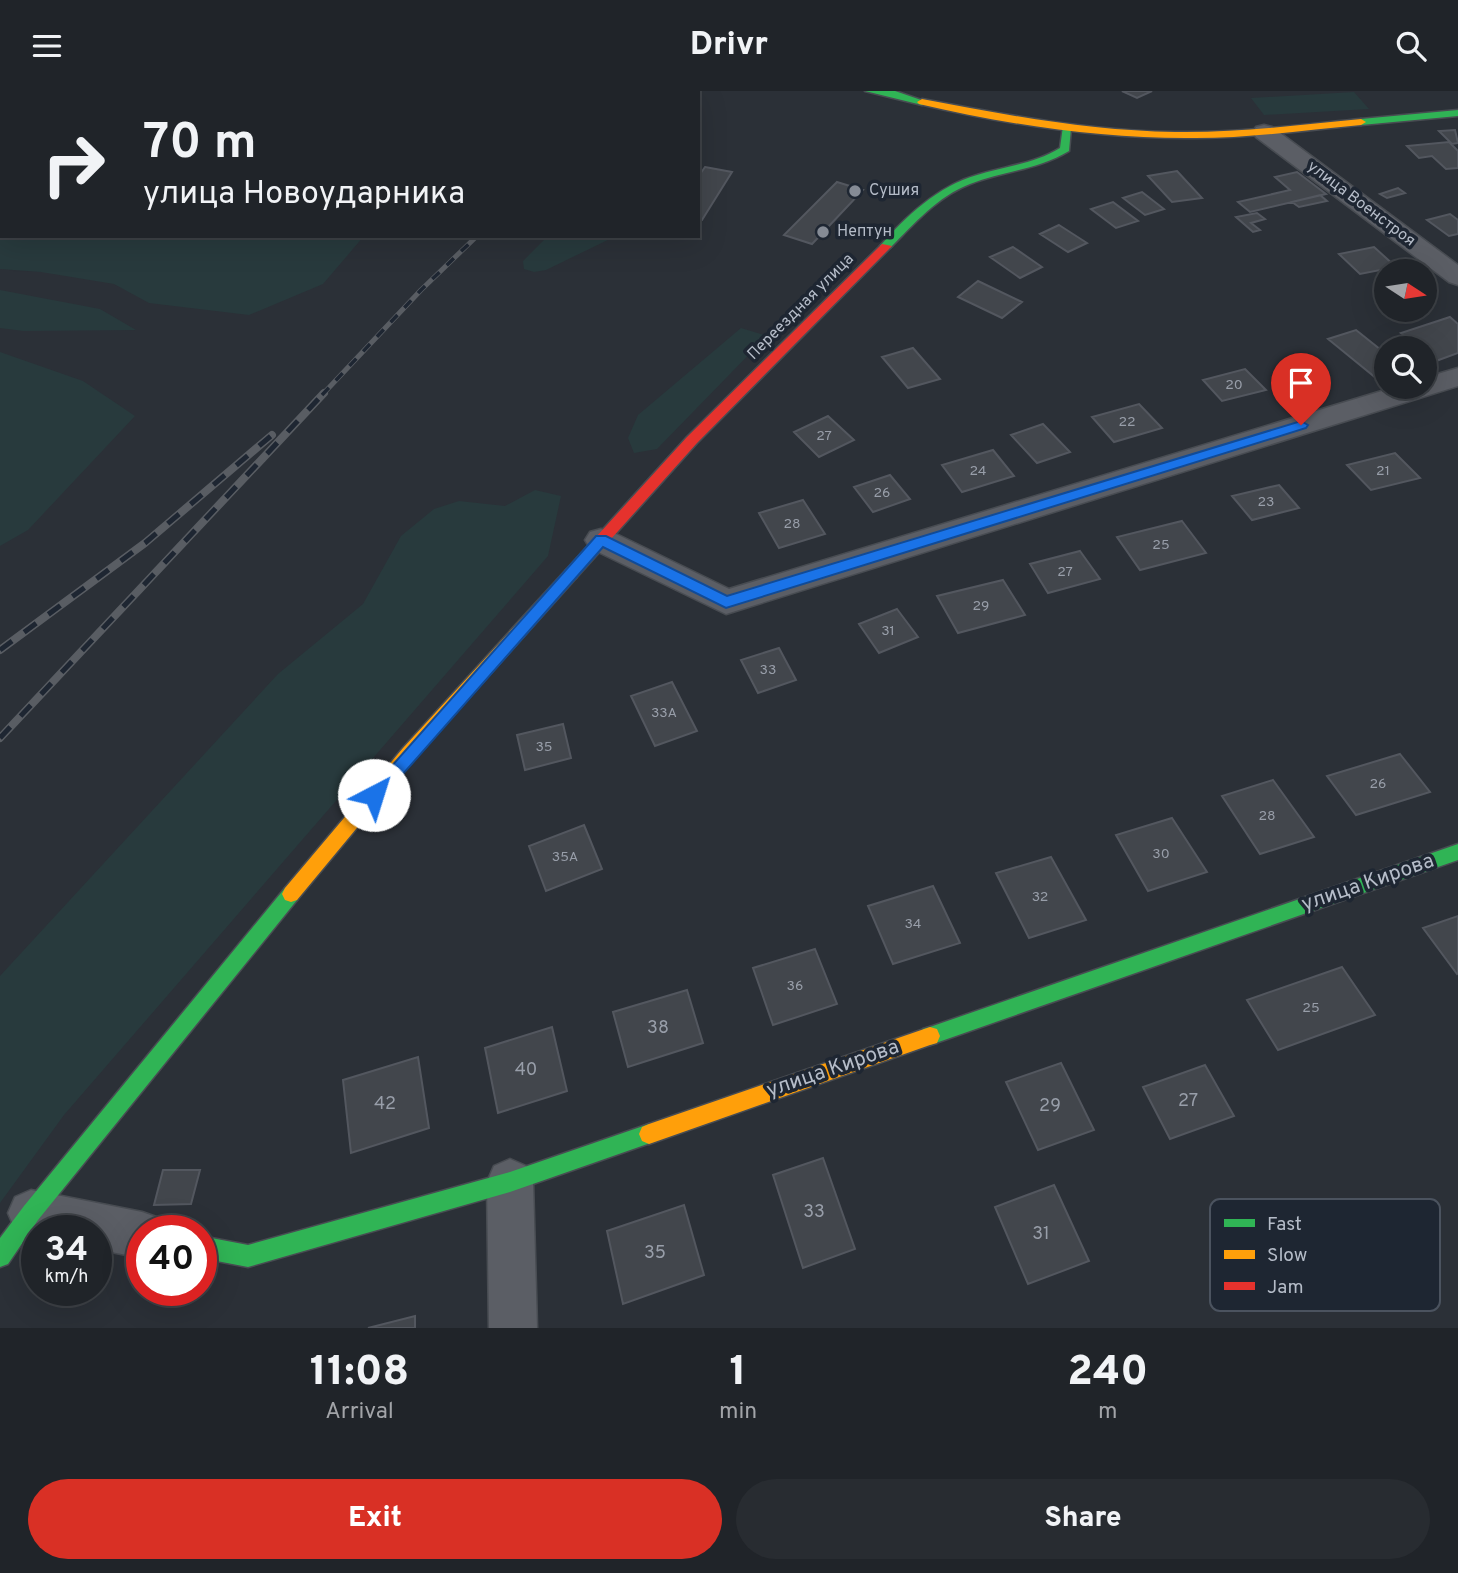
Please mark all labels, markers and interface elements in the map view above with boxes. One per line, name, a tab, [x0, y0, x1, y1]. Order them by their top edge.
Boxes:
text: Drivr	[690, 26, 768, 66]
icon: menu	[28, 27, 66, 65]
icon: search	[1392, 27, 1430, 65]
text: 70 m	[143, 114, 257, 176]
icon: right	[28, 119, 119, 210]
street label: улица Военстроя	[1303, 157, 1419, 251]
text: улица Новоударника	[143, 175, 465, 215]
place label: Сушия	[869, 181, 919, 201]
marker: Сушия	[847, 183, 863, 199]
place label: Нептун	[837, 222, 892, 242]
marker: Нептун	[815, 224, 831, 240]
street label: Переездная улица	[744, 250, 858, 364]
north arrow	[1374, 259, 1437, 322]
map controls	[1374, 259, 1437, 399]
button: search	[1374, 336, 1437, 399]
pin	[1271, 353, 1331, 425]
icon: arrive	[1282, 364, 1320, 402]
house number: 20	[1225, 377, 1243, 394]
house number: 22	[1118, 414, 1136, 431]
house number: 27	[816, 428, 832, 445]
house number: 24	[969, 463, 987, 480]
house number: 21	[1376, 463, 1390, 480]
house number: 26	[874, 485, 890, 502]
house number: 23	[1258, 494, 1275, 511]
house number: 28	[783, 516, 801, 533]
house number: 25	[1152, 537, 1170, 554]
house number: 27	[1057, 564, 1073, 581]
house number: 29	[973, 598, 989, 615]
house number: 31	[881, 623, 895, 640]
house number: 33	[760, 662, 776, 679]
house number: 33А	[651, 705, 677, 722]
house number: 35	[535, 739, 553, 756]
position arrow	[337, 758, 411, 832]
house number: 26	[1370, 776, 1386, 793]
house number: 28	[1258, 808, 1276, 825]
house number: 30	[1152, 846, 1170, 863]
street label: улица Кирова	[1298, 848, 1438, 918]
house number: 35А	[552, 849, 578, 866]
house number: 32	[1032, 889, 1048, 906]
house number: 34	[904, 916, 922, 933]
house number: 36	[787, 978, 803, 995]
house number: 25	[1302, 1000, 1320, 1017]
house number: 38	[647, 1017, 669, 1040]
street label: улица Кирова	[763, 1034, 903, 1104]
house number: 40	[515, 1059, 537, 1082]
house number: 27	[1178, 1090, 1198, 1113]
house number: 42	[374, 1093, 396, 1116]
house number: 29	[1039, 1095, 1061, 1118]
legend	[1210, 1199, 1440, 1311]
house number: 33	[803, 1201, 825, 1224]
text: Fast	[1267, 1213, 1302, 1237]
speed limit sign: 40	[126, 1215, 217, 1306]
house number: 31	[1032, 1223, 1050, 1246]
text: 34	[45, 1229, 88, 1273]
house number: 35	[644, 1242, 666, 1265]
text: Slow	[1267, 1244, 1307, 1268]
text: km/h	[45, 1266, 88, 1289]
text: Jam	[1267, 1276, 1304, 1300]
text: 11:08	[310, 1347, 409, 1400]
text: 1	[730, 1347, 747, 1400]
text: 240	[1067, 1347, 1148, 1400]
text: Arrival	[325, 1398, 394, 1427]
text: min	[719, 1398, 757, 1427]
text: m	[1098, 1398, 1117, 1427]
button: Exit	[28, 1479, 722, 1559]
button: Share	[736, 1479, 1430, 1559]

